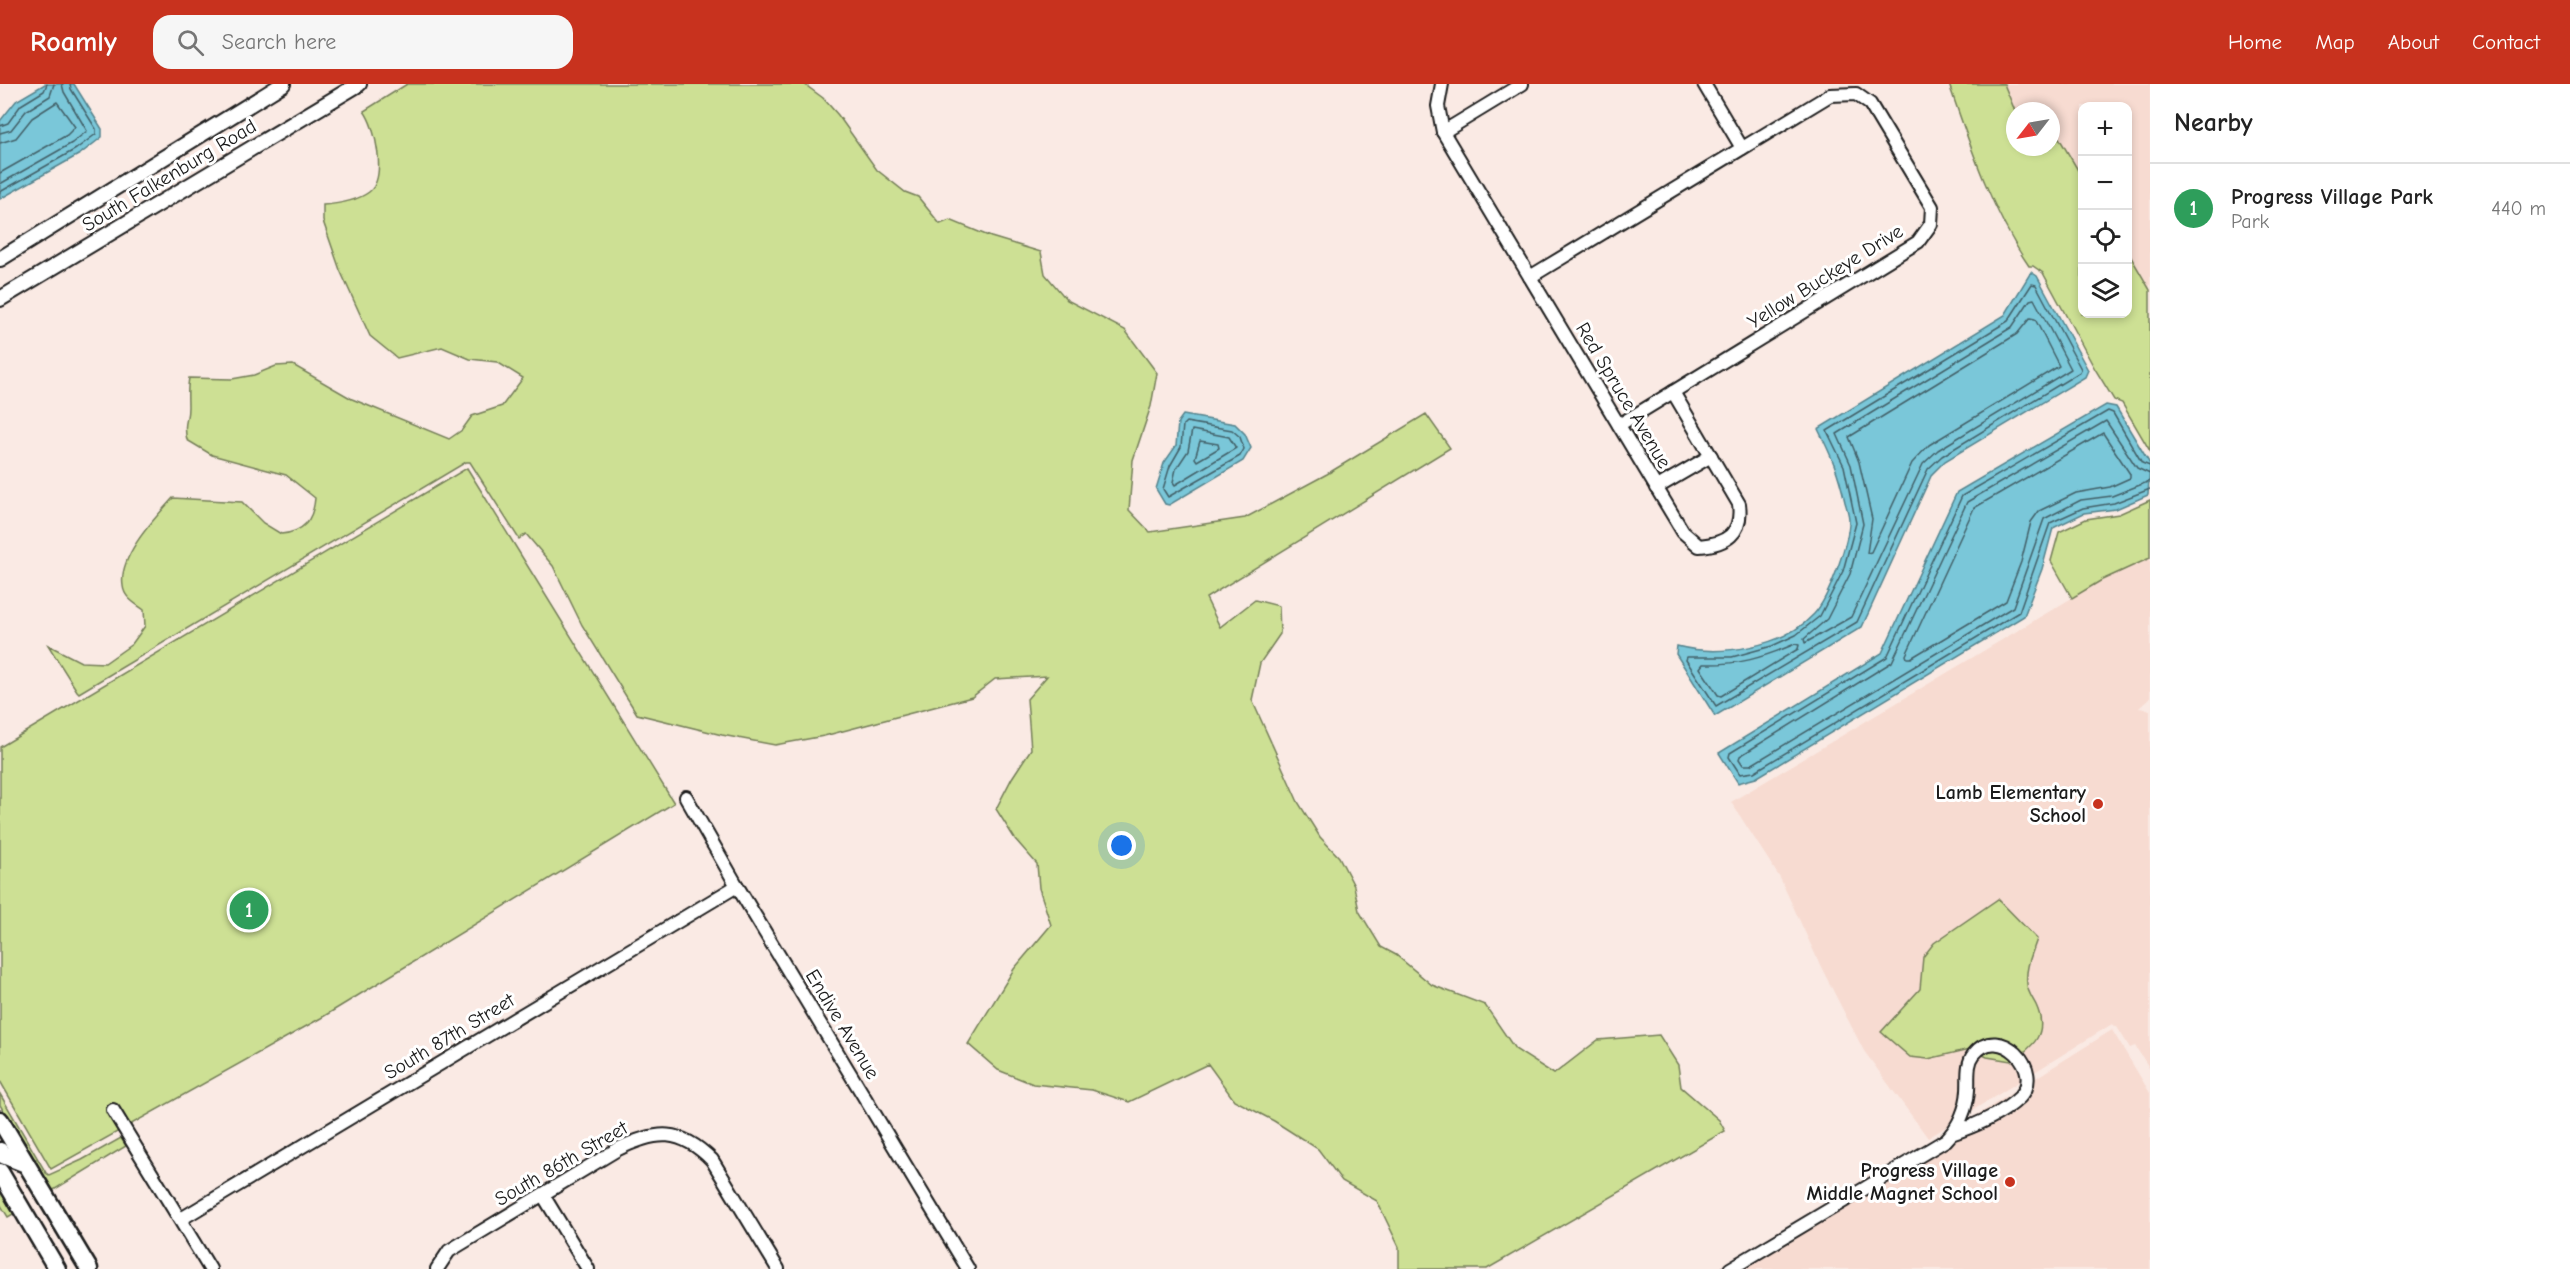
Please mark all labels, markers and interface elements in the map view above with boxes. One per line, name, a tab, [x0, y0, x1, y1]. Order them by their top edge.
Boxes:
search box	[153, 15, 573, 69]
text: Roamly	[30, 26, 117, 58]
icon: search	[174, 26, 207, 59]
text: Search here	[222, 29, 336, 55]
text: Home	[2228, 30, 2282, 54]
text: Map	[2315, 30, 2355, 54]
text: About	[2388, 30, 2439, 54]
text: Contact	[2472, 30, 2540, 54]
north arrow	[2006, 102, 2060, 156]
map controls	[2078, 102, 2132, 318]
button: +	[2078, 102, 2132, 156]
text: Nearby	[2174, 108, 2253, 138]
street label: South Falkenburg Road	[78, 114, 261, 237]
button: −	[2078, 156, 2132, 210]
text: Progress Village Park	[2231, 184, 2433, 210]
text: 1	[2190, 197, 2197, 220]
text: 440 m	[2491, 197, 2546, 220]
button: locate	[2078, 210, 2132, 264]
text: Park	[2231, 210, 2269, 233]
street label: Yellow Buckeye Drive	[1744, 219, 1907, 333]
button: layers	[2078, 264, 2132, 318]
street label: Red Spruce Avenue	[1571, 318, 1676, 472]
place label: Lamb Elementary School	[1936, 781, 2087, 827]
marker: Lamb Elementary School	[2091, 797, 2105, 811]
your location	[1107, 831, 1136, 860]
pin: 1	[230, 888, 268, 932]
street label: Endive Avenue	[801, 965, 884, 1083]
street label: South 87th Street	[380, 988, 520, 1084]
street label: South 86th Street	[491, 1116, 633, 1211]
place label: Progress Village Middle Magnet School	[1807, 1159, 1998, 1205]
marker: Progress Village Middle Magnet School	[2003, 1175, 2017, 1189]

